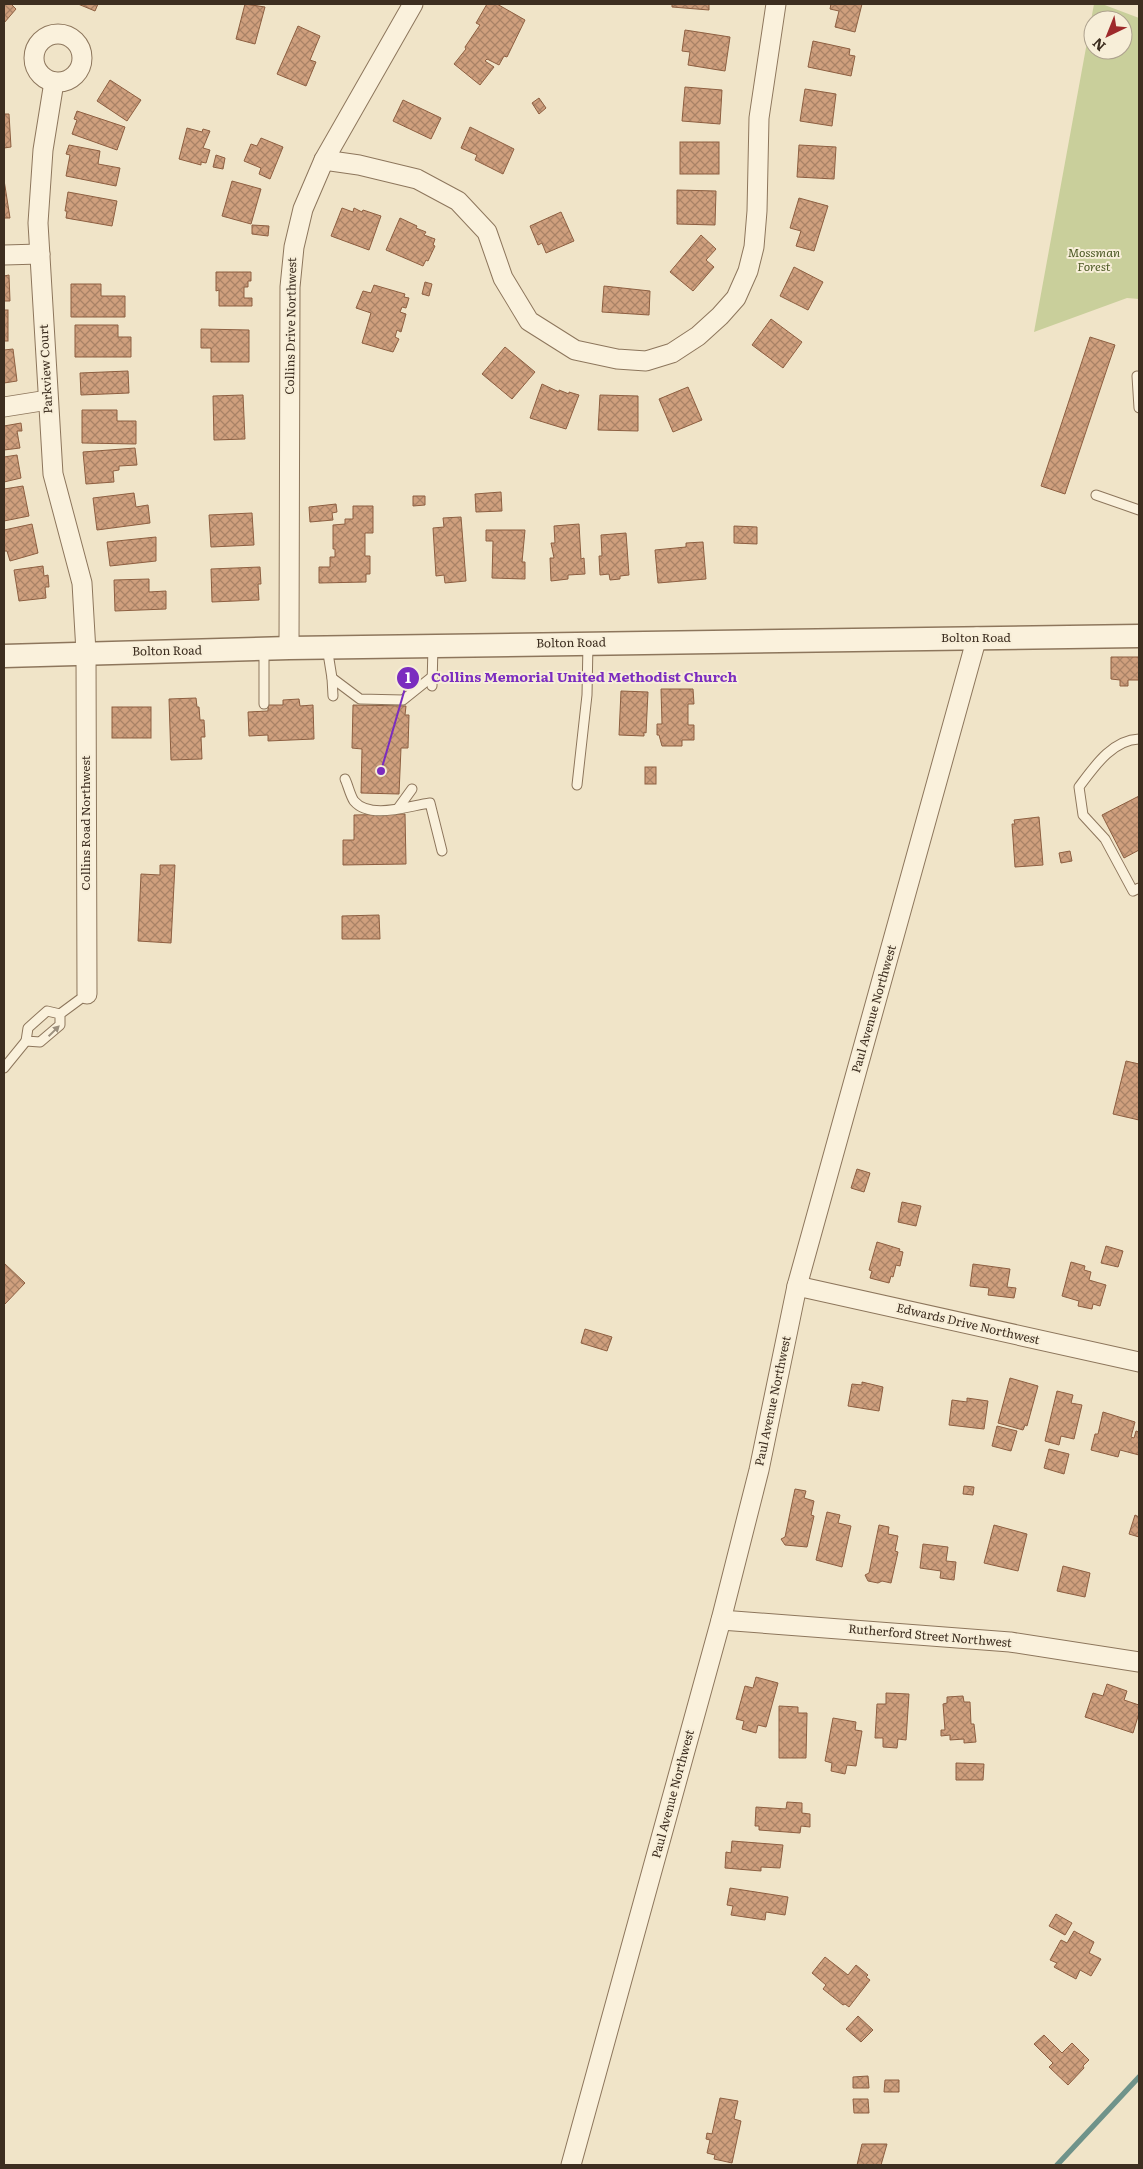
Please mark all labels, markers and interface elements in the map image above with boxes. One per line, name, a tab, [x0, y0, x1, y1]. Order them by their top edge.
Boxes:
north arrow	[1083, 10, 1133, 60]
text: N	[1087, 34, 1110, 57]
park label: Mossman Forest	[1068, 243, 1120, 275]
street label: Collins Drive Northwest	[280, 257, 300, 395]
street label: Parkview Court	[34, 324, 56, 414]
street label: Bolton Road	[941, 628, 1012, 646]
street label: Bolton Road	[536, 632, 607, 652]
street label: Bolton Road	[132, 640, 203, 660]
callout: Collins Memorial United Methodist Church	[396, 663, 747, 692]
text: 1	[405, 665, 411, 688]
text: Collins Memorial United Methodist Church	[431, 666, 737, 686]
street label: Collins Road Northwest	[76, 755, 94, 891]
street label: Paul Avenue Northwest	[846, 942, 900, 1075]
one-way arrow	[47, 1025, 59, 1037]
street label: Edwards Drive Northwest	[895, 1298, 1042, 1348]
street label: Paul Avenue Northwest	[749, 1334, 795, 1468]
street label: Rutherford Street Northwest	[848, 1619, 1013, 1651]
street label: Paul Avenue Northwest	[646, 1727, 698, 1860]

